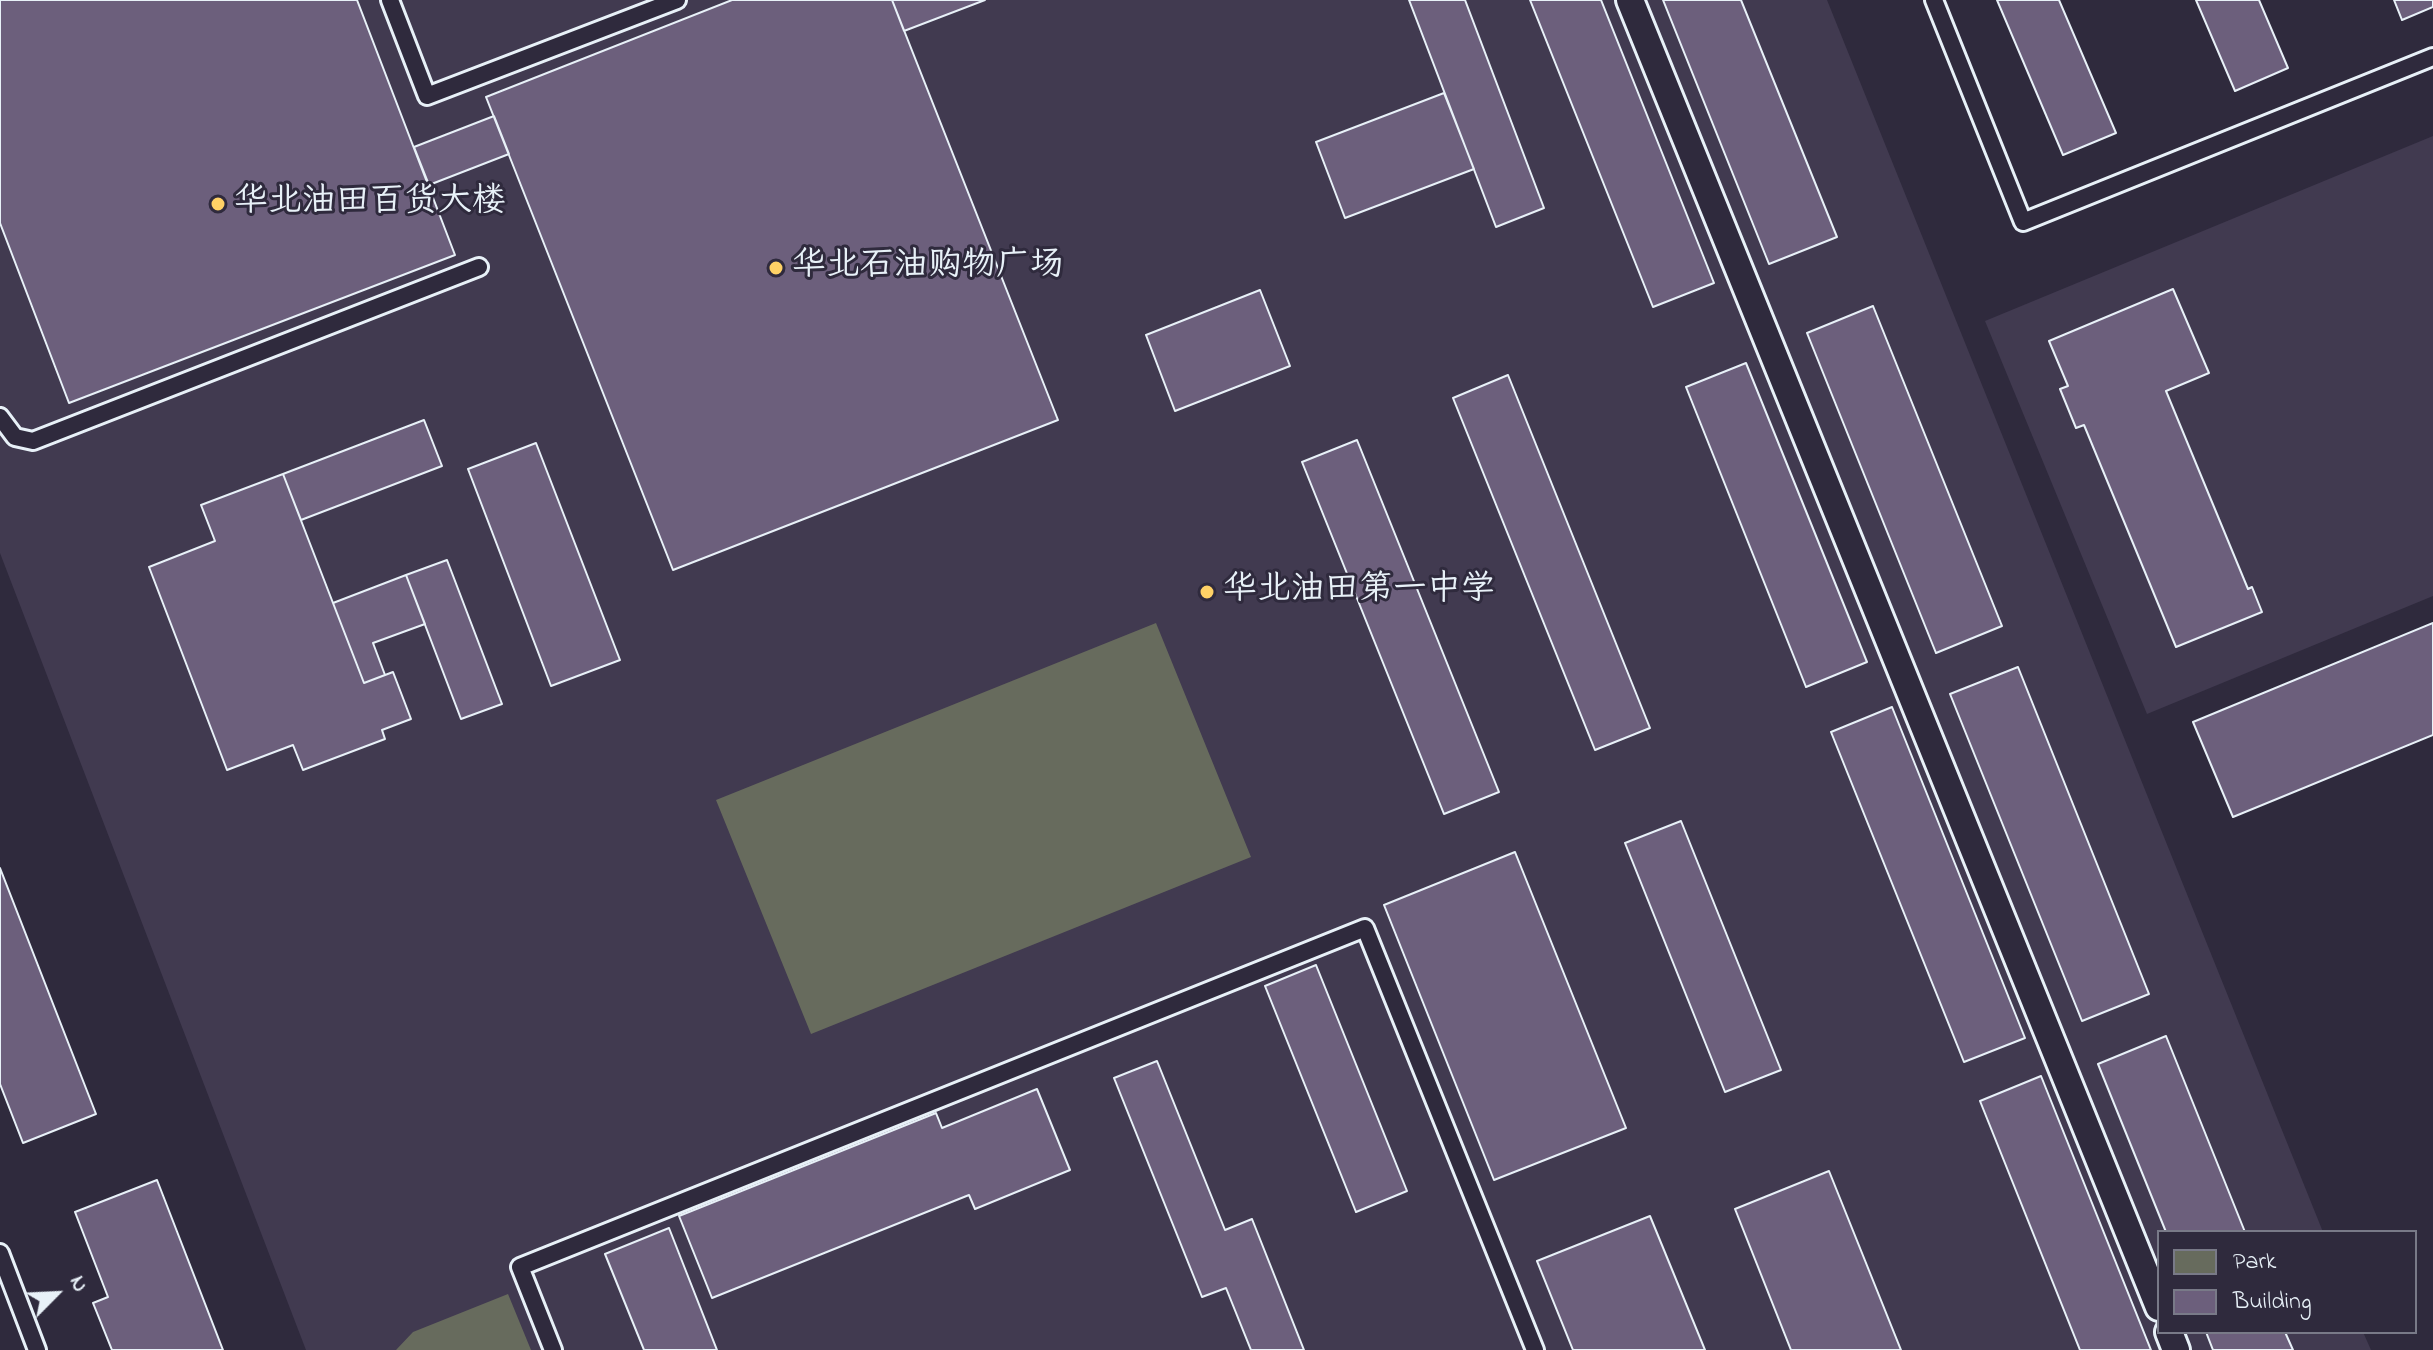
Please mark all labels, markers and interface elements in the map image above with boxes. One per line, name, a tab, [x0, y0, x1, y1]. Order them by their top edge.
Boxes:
place label: 华北油田百货大楼	[234, 184, 506, 224]
marker: 华北油田百货大楼	[209, 195, 227, 213]
place label: 华北石油购物广场	[792, 248, 1064, 288]
marker: 华北石油购物广场	[767, 259, 785, 277]
place label: 华北油田第一中学	[1223, 572, 1495, 612]
marker: 华北油田第一中学	[1198, 583, 1216, 601]
legend	[2157, 1230, 2417, 1334]
text: Park	[2233, 1245, 2276, 1280]
north arrow	[16, 1254, 96, 1334]
text: N	[60, 1271, 96, 1298]
text: Building	[2233, 1285, 2312, 1320]

